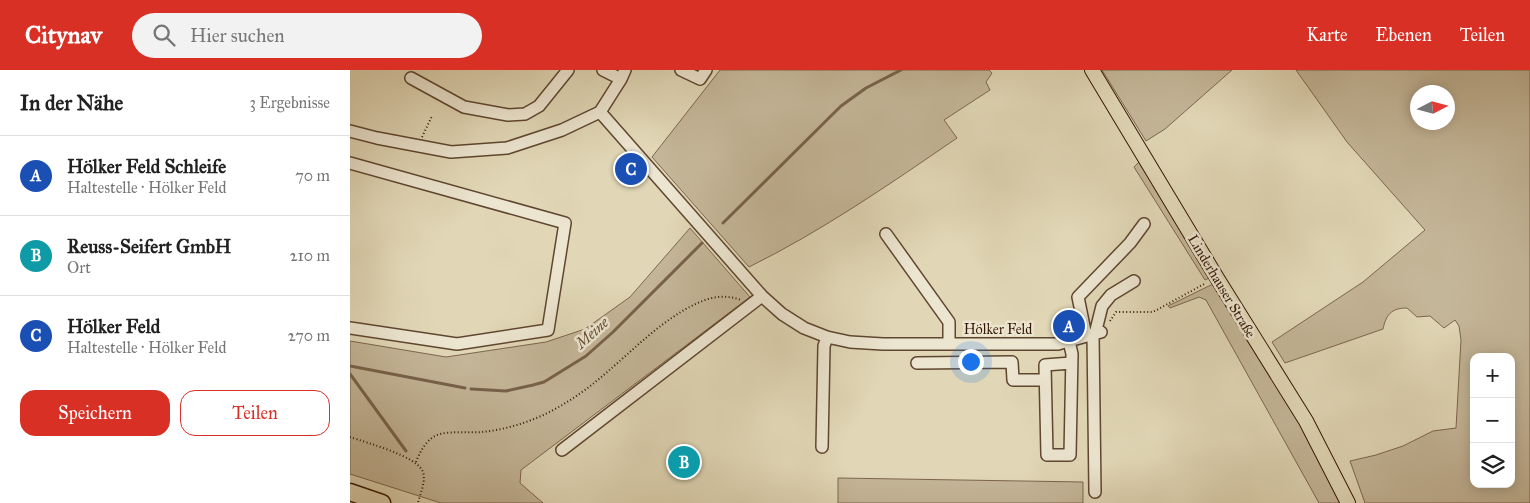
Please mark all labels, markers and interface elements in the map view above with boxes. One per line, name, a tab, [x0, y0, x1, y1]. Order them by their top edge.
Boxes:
search box	[132, 13, 482, 58]
text: Citynav	[25, 20, 102, 50]
icon: search	[150, 21, 178, 49]
text: Hier suchen	[190, 24, 285, 47]
text: Karte	[1307, 24, 1348, 46]
text: Ebenen	[1376, 24, 1432, 46]
text: Teilen	[1460, 24, 1505, 46]
north arrow	[1410, 85, 1455, 130]
text: In der Nähe	[20, 90, 123, 116]
text: 3 Ergebnisse	[249, 93, 330, 112]
pin: C	[615, 150, 647, 188]
text: Hölker Feld Schleife	[67, 155, 226, 178]
text: A	[31, 166, 41, 185]
text: 70 m	[295, 166, 330, 185]
text: Haltestelle · Hölker Feld	[67, 178, 227, 197]
street label: Linderhauser Straße	[1184, 232, 1259, 341]
text: Reuss-Seifert GmbH	[67, 235, 231, 258]
text: B	[31, 246, 41, 265]
text: 210 m	[290, 246, 330, 265]
text: Ort	[67, 258, 91, 277]
pin: A	[1053, 307, 1085, 345]
water label: Meine	[570, 313, 612, 354]
text: Hölker Feld	[67, 315, 160, 338]
street label: Hölker Feld	[964, 321, 1032, 338]
text: C	[31, 326, 41, 345]
text: 270 m	[288, 326, 330, 345]
text: Haltestelle · Hölker Feld	[67, 338, 227, 357]
your location	[958, 349, 984, 375]
map controls	[1470, 353, 1515, 488]
button: +	[1470, 353, 1515, 398]
button: Speichern	[20, 390, 170, 436]
button: Teilen	[180, 390, 330, 436]
button: −	[1470, 398, 1515, 443]
pin: B	[668, 443, 700, 481]
button: layers	[1470, 443, 1515, 488]

